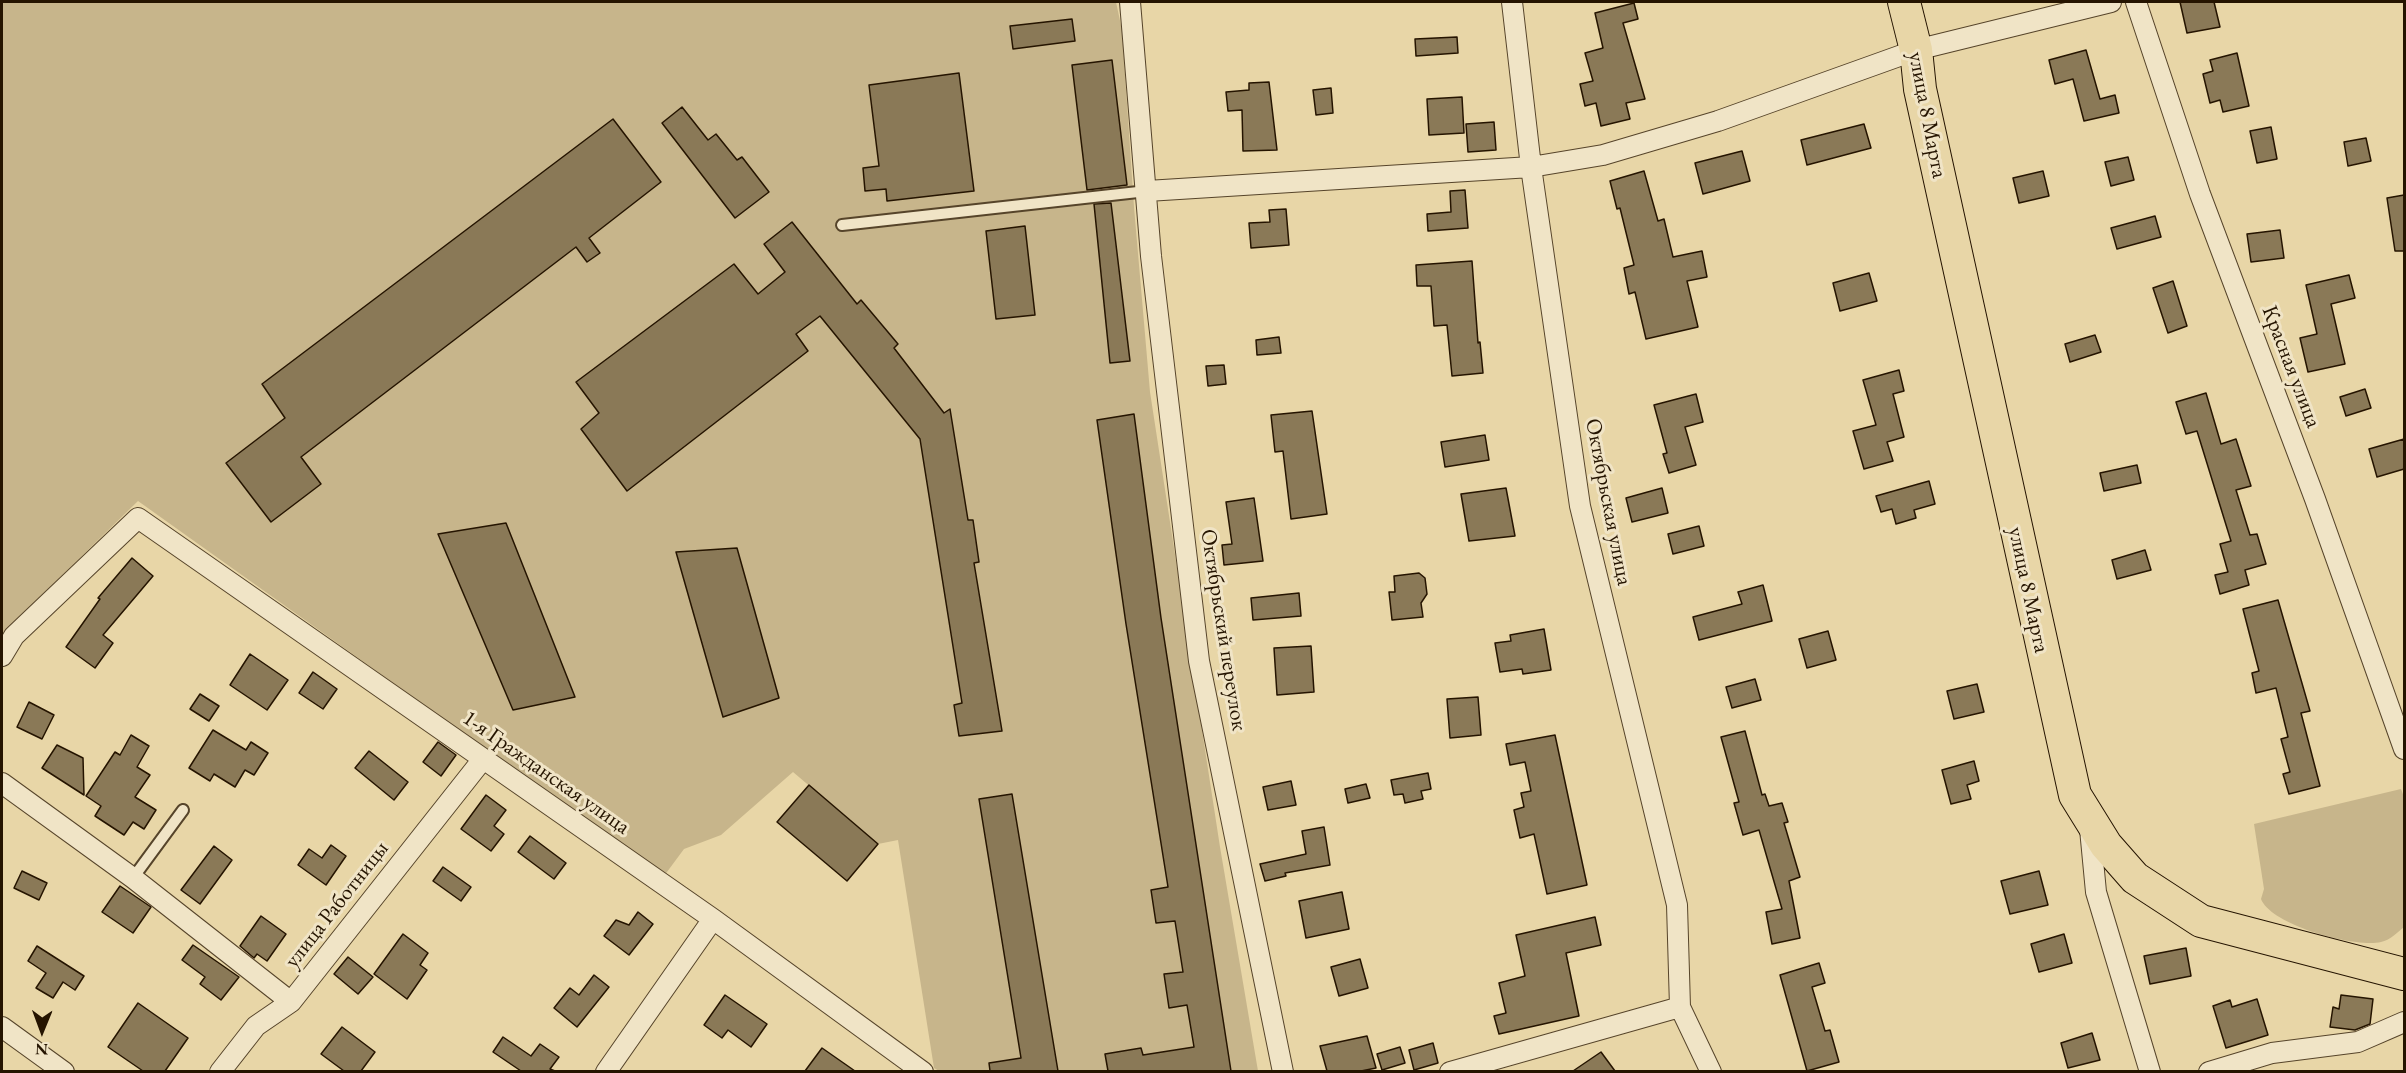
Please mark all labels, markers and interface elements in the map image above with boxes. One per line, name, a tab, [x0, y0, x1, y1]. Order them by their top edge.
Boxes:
street label: улица 8 Марта	[1902, 50, 1952, 180]
street label: Красная улица	[2256, 302, 2326, 432]
street label: Октябрьская улица	[1579, 416, 1637, 588]
street label: улица 8 Марта	[2002, 525, 2054, 655]
street label: Октябрьский переулок	[1194, 527, 1252, 733]
street label: 1-я Гражданская улица	[457, 705, 635, 841]
street label: улица Работницы	[279, 836, 395, 974]
north arrow	[12, 1001, 72, 1061]
text: N	[35, 1039, 48, 1060]

